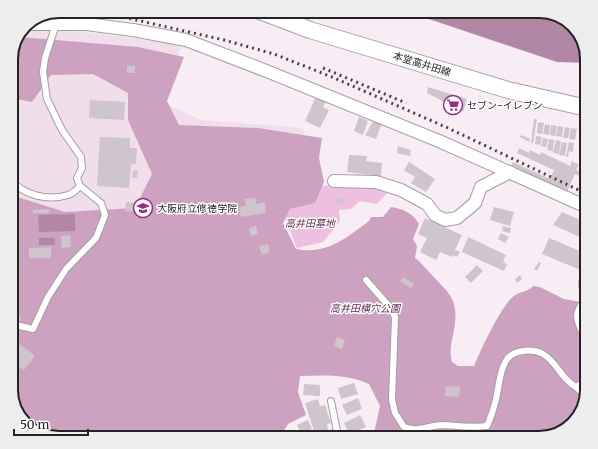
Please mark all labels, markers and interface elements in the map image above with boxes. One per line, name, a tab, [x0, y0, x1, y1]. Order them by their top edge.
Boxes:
street label: 本堂高井田線	[391, 49, 453, 79]
supermarket icon: セブン-イレブン	[442, 94, 464, 116]
place label: セブン-イレブン	[467, 99, 543, 112]
school or university icon: 大阪府立修徳学院	[132, 197, 154, 219]
place label: 大阪府立修徳学院	[157, 202, 237, 215]
park label: 高井田墓地	[285, 217, 336, 230]
park label: 高井田横穴公園	[330, 302, 402, 315]
scale bar	[14, 411, 88, 437]
text: 50 m	[20, 417, 49, 432]

